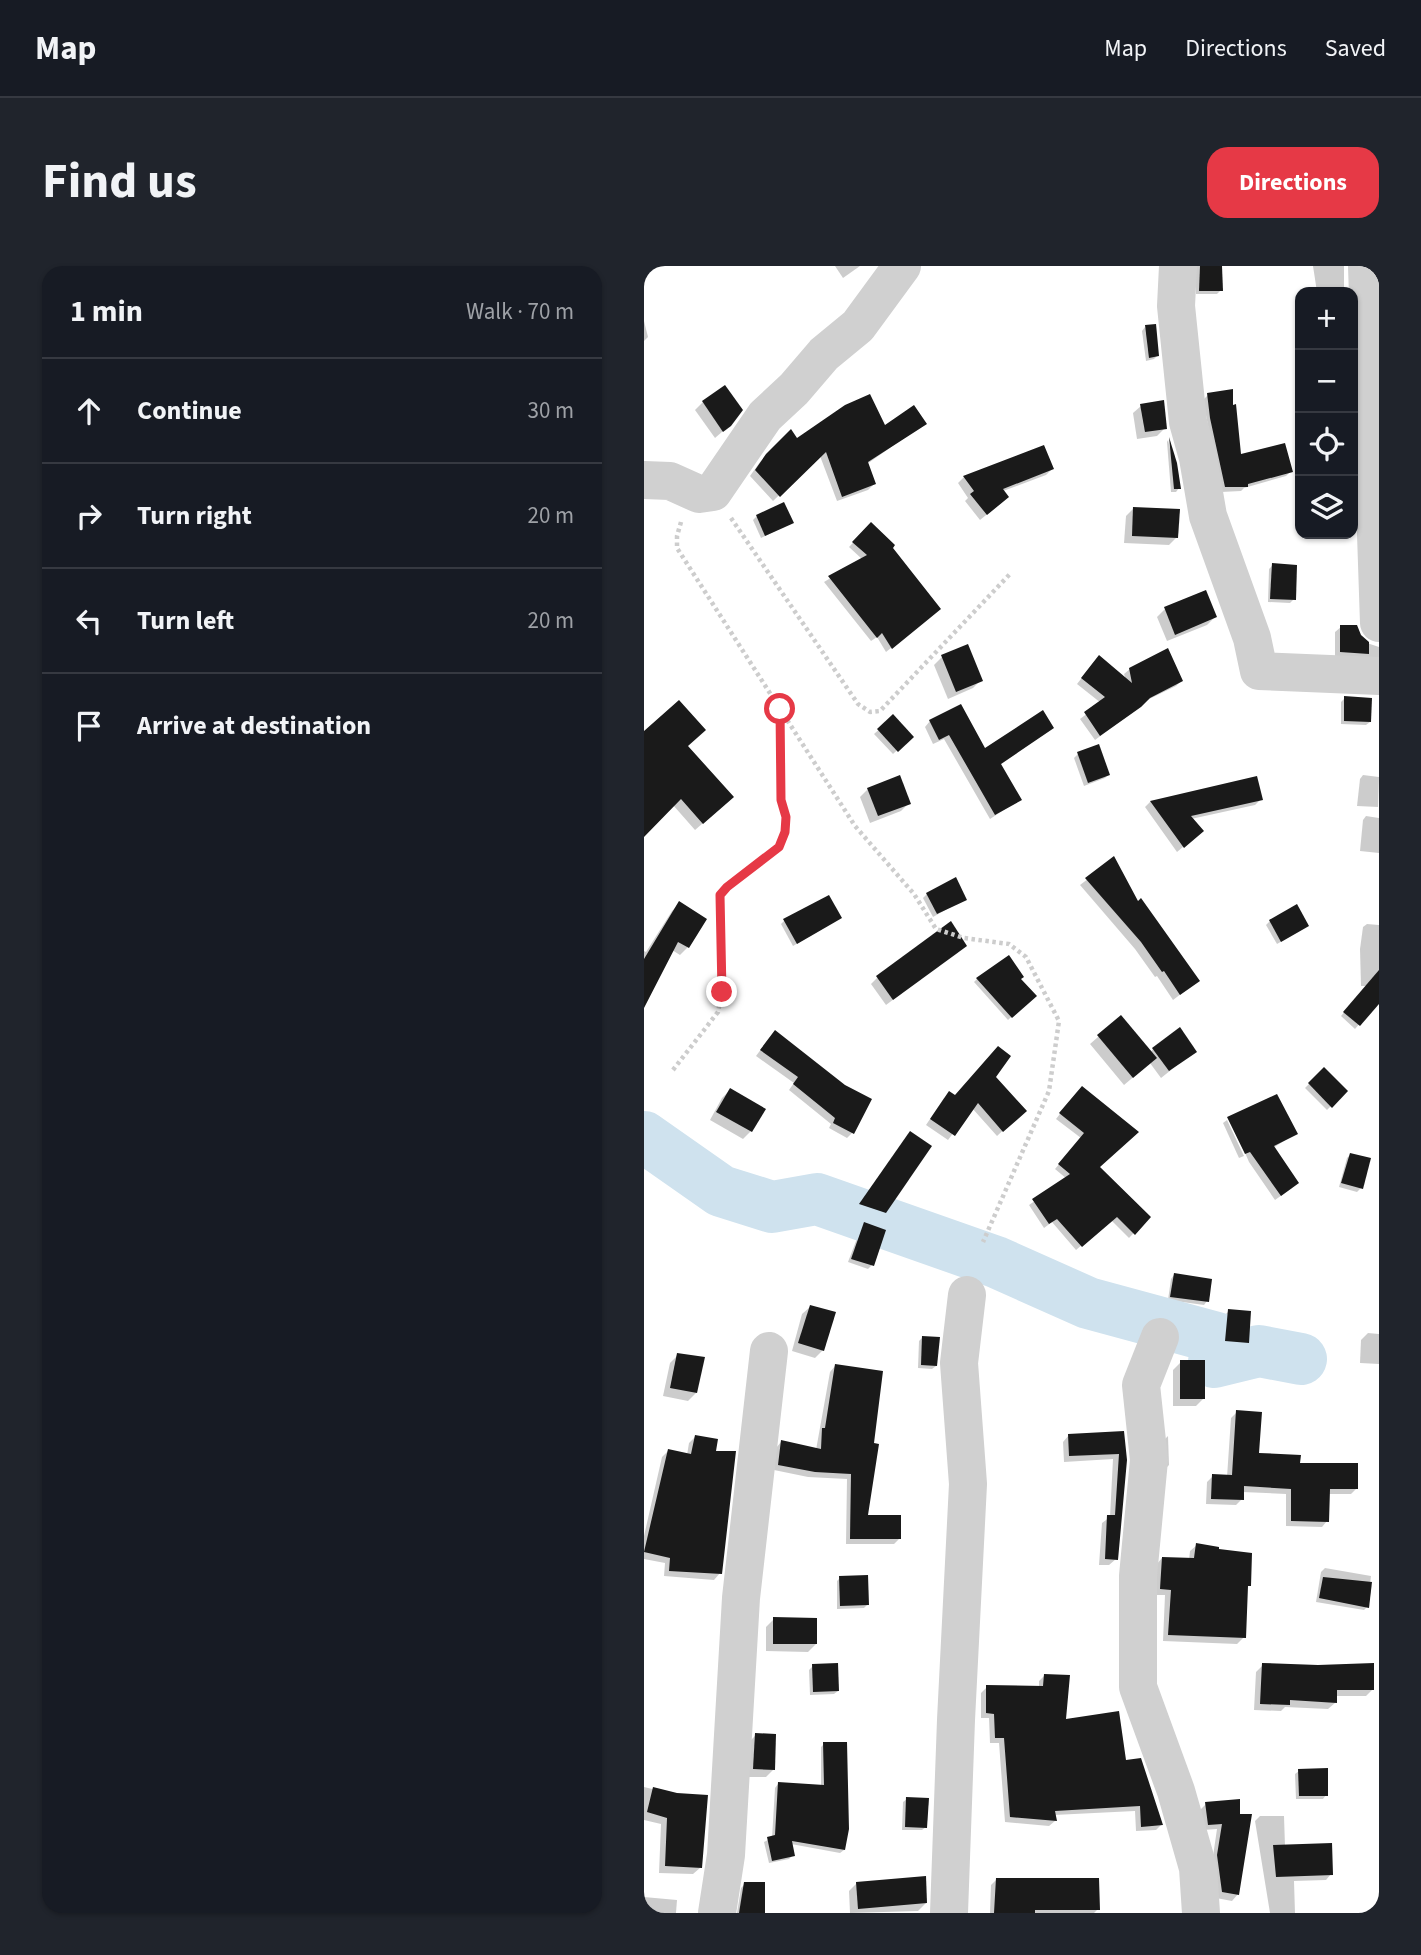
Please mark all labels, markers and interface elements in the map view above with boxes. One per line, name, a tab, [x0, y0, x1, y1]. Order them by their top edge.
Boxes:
text: Map	[35, 25, 96, 72]
text: Map	[1104, 31, 1147, 66]
text: Directions	[1185, 31, 1287, 66]
text: Saved	[1325, 31, 1386, 66]
text: Find us	[42, 147, 197, 217]
button: Directions	[1207, 147, 1379, 218]
map controls	[1295, 287, 1358, 539]
button: +	[1295, 287, 1358, 350]
text: 1 min	[70, 290, 143, 333]
text: Walk · 70 m	[466, 295, 574, 328]
button: −	[1295, 350, 1358, 413]
icon: ahead	[70, 392, 108, 430]
text: Continue	[137, 392, 242, 429]
text: 30 m	[527, 394, 574, 427]
button: locate	[1295, 413, 1358, 476]
button: layers	[1295, 476, 1358, 539]
icon: right	[70, 497, 108, 535]
text: Turn right	[137, 497, 252, 534]
text: 20 m	[527, 499, 574, 532]
icon: left	[70, 602, 108, 640]
text: Turn left	[137, 602, 234, 639]
text: 20 m	[527, 604, 574, 637]
route start	[764, 693, 795, 724]
icon: arrive	[70, 707, 108, 745]
text: Arrive at destination	[137, 707, 371, 744]
route end	[706, 976, 737, 1007]

